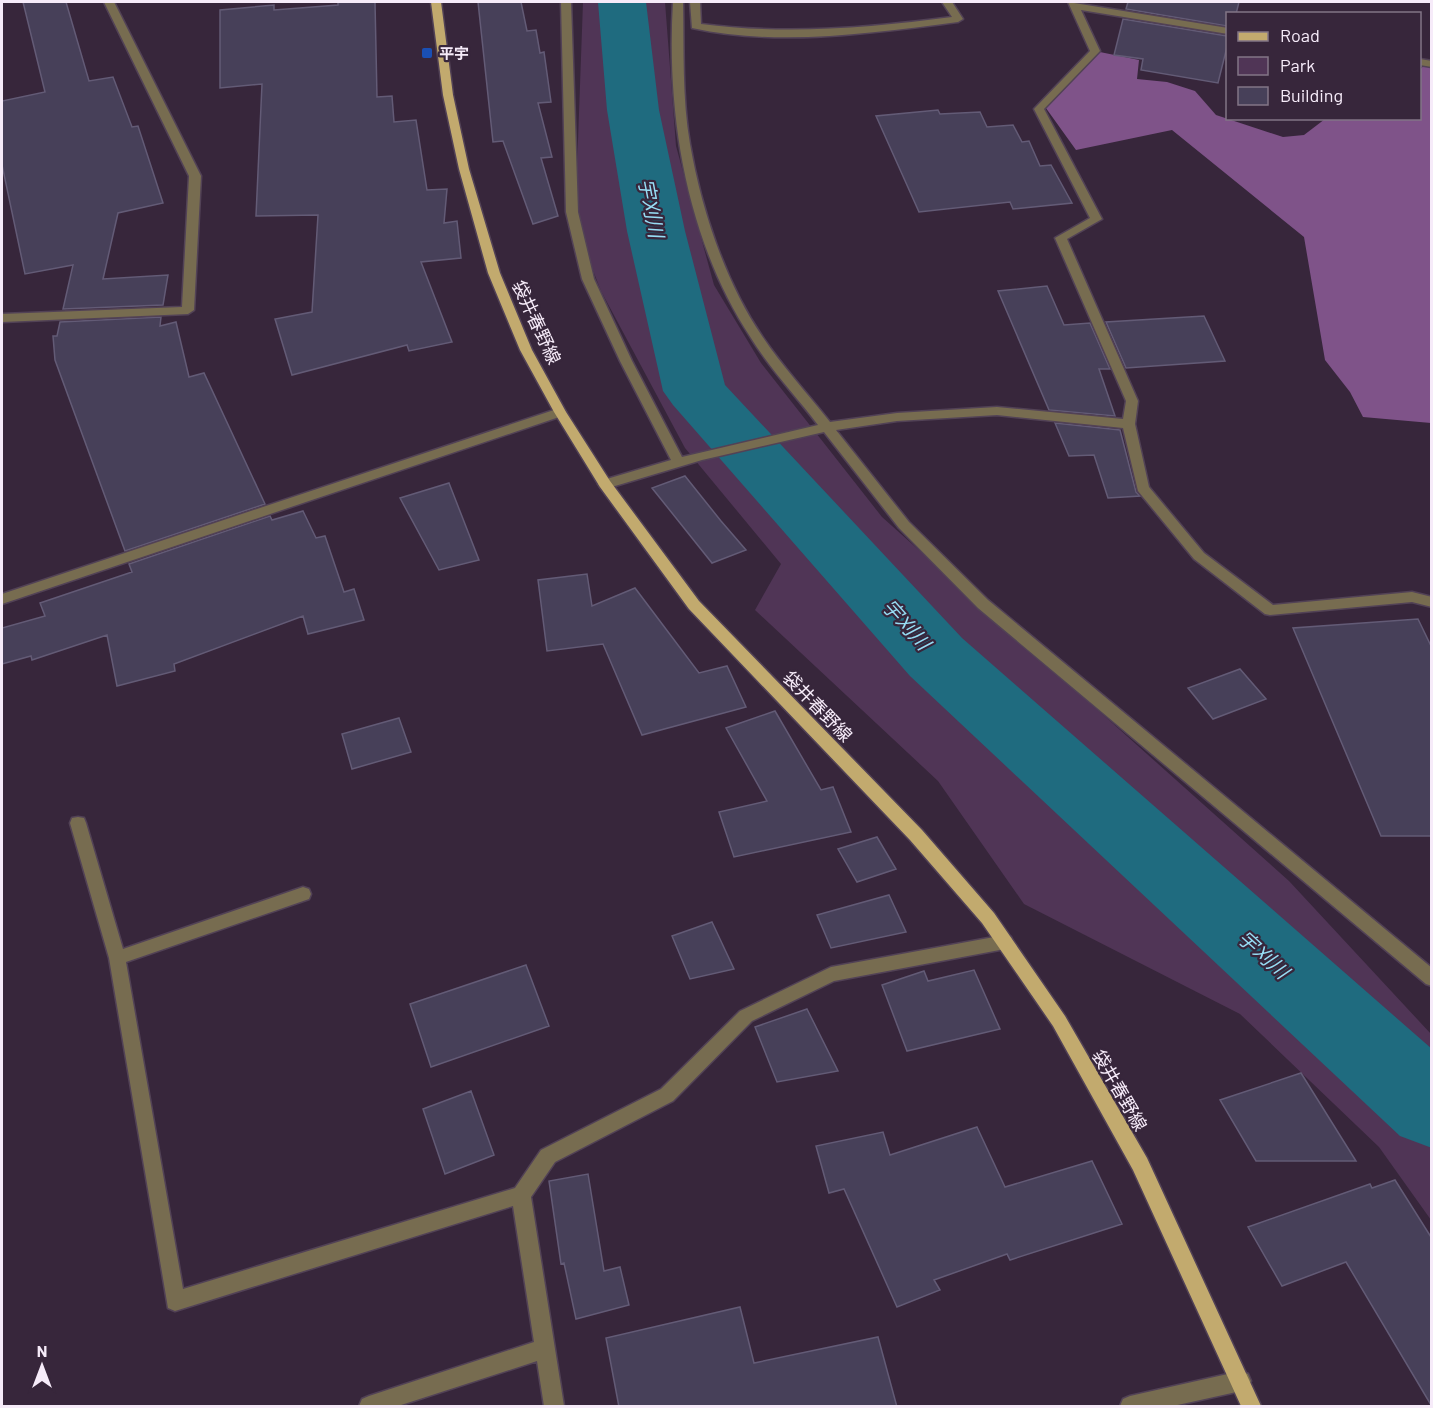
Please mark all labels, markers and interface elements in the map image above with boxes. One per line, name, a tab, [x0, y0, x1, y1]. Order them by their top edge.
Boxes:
legend	[1226, 12, 1421, 120]
text: Road	[1280, 24, 1320, 46]
place label: 平宇	[439, 44, 469, 62]
marker: 平宇	[420, 46, 434, 60]
text: Park	[1280, 54, 1315, 76]
text: Building	[1280, 84, 1343, 106]
water label: 宇刈川	[634, 176, 670, 242]
street label: 袋井春野線	[508, 277, 566, 367]
water label: 宇刈川	[878, 594, 937, 656]
street label: 袋井春野線	[779, 666, 857, 746]
water label: 宇刈川	[1234, 925, 1296, 984]
street label: 袋井春野線	[1088, 1046, 1152, 1134]
north arrow	[12, 1336, 72, 1396]
text: N	[37, 1341, 47, 1360]

